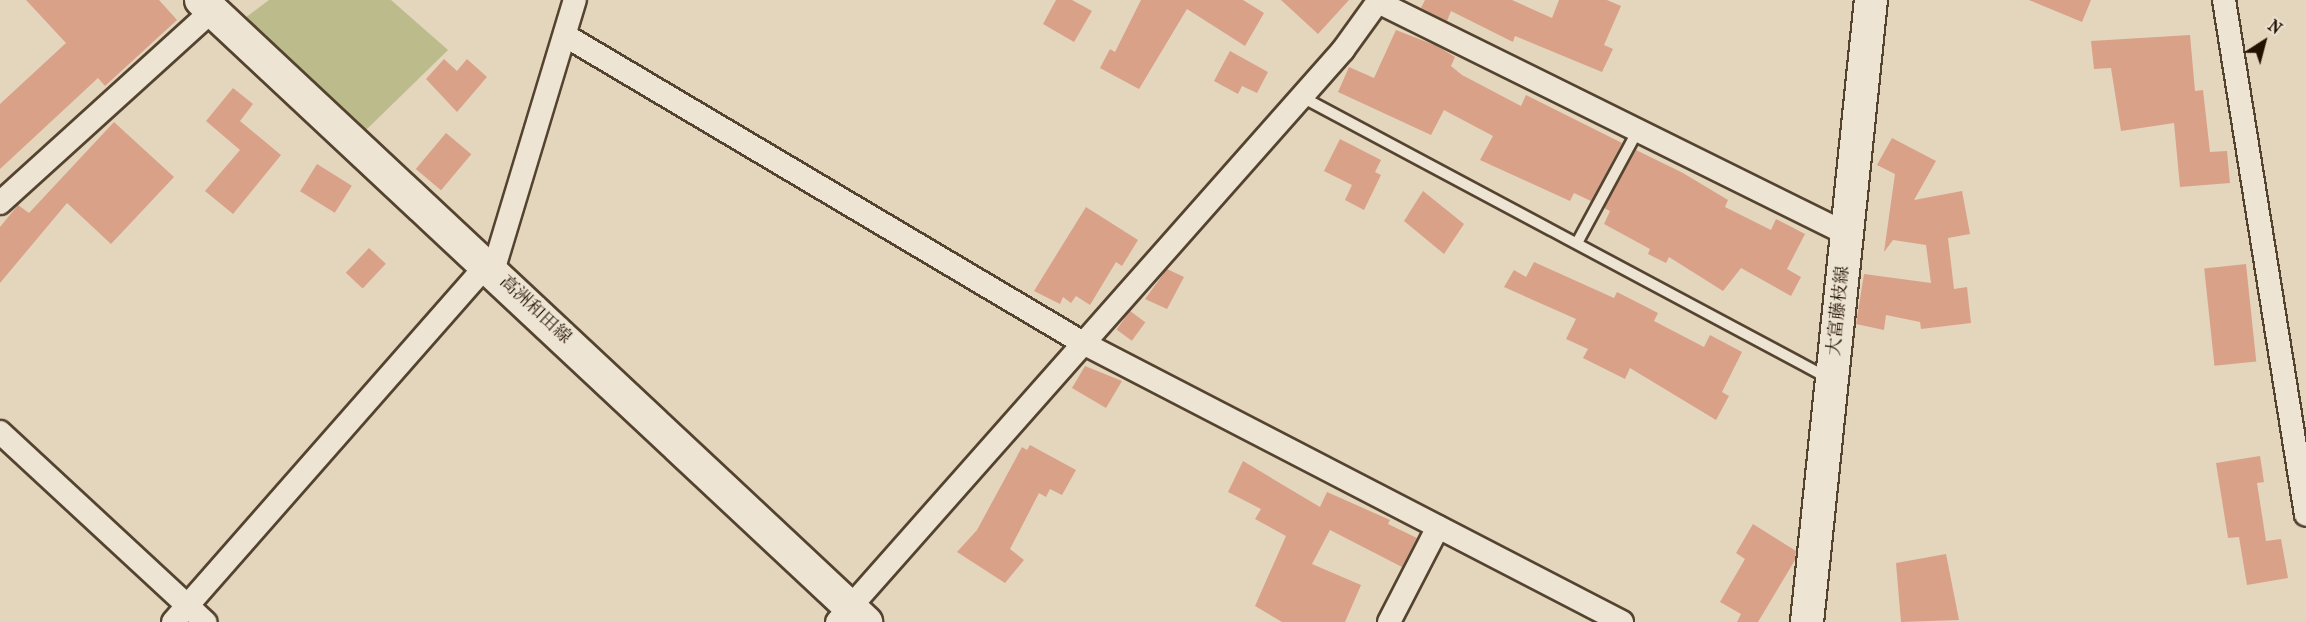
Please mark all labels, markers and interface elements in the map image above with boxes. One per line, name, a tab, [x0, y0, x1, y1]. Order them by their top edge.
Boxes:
north arrow	[2234, 12, 2294, 72]
text: N	[2264, 16, 2285, 38]
street label: 大富藤枝線	[1824, 265, 1854, 357]
street label: 高洲和田線	[495, 271, 575, 349]

